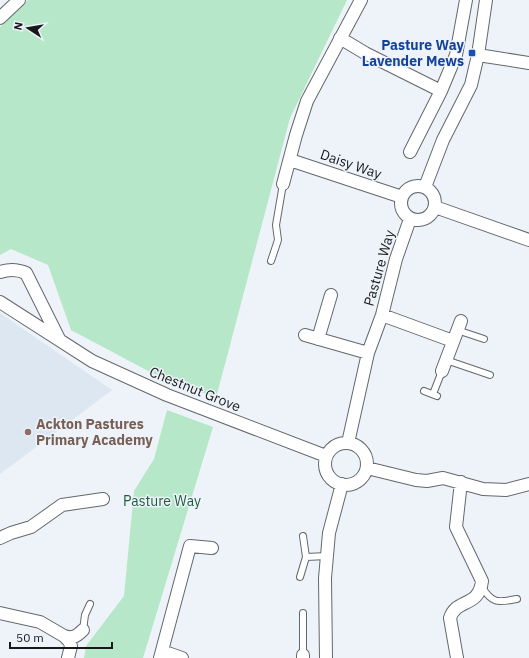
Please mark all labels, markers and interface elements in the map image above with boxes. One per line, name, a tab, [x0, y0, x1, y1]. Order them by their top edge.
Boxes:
north arrow	[8, 8, 48, 48]
text: N	[11, 21, 26, 31]
place label: Pasture Way Lavender Mews	[362, 36, 465, 70]
marker: Pasture Way Lavender Mews	[467, 48, 477, 58]
street label: Daisy Way	[318, 145, 384, 183]
street label: Pasture Way	[360, 228, 398, 308]
street label: Chestnut Grove	[147, 362, 244, 416]
place label: Ackton Pastures Primary Academy	[36, 415, 153, 449]
marker: Ackton Pastures Primary Academy	[23, 427, 33, 437]
park label: Pasture Way	[123, 492, 201, 510]
scale bar	[10, 624, 112, 650]
text: 50 m	[16, 630, 44, 645]

